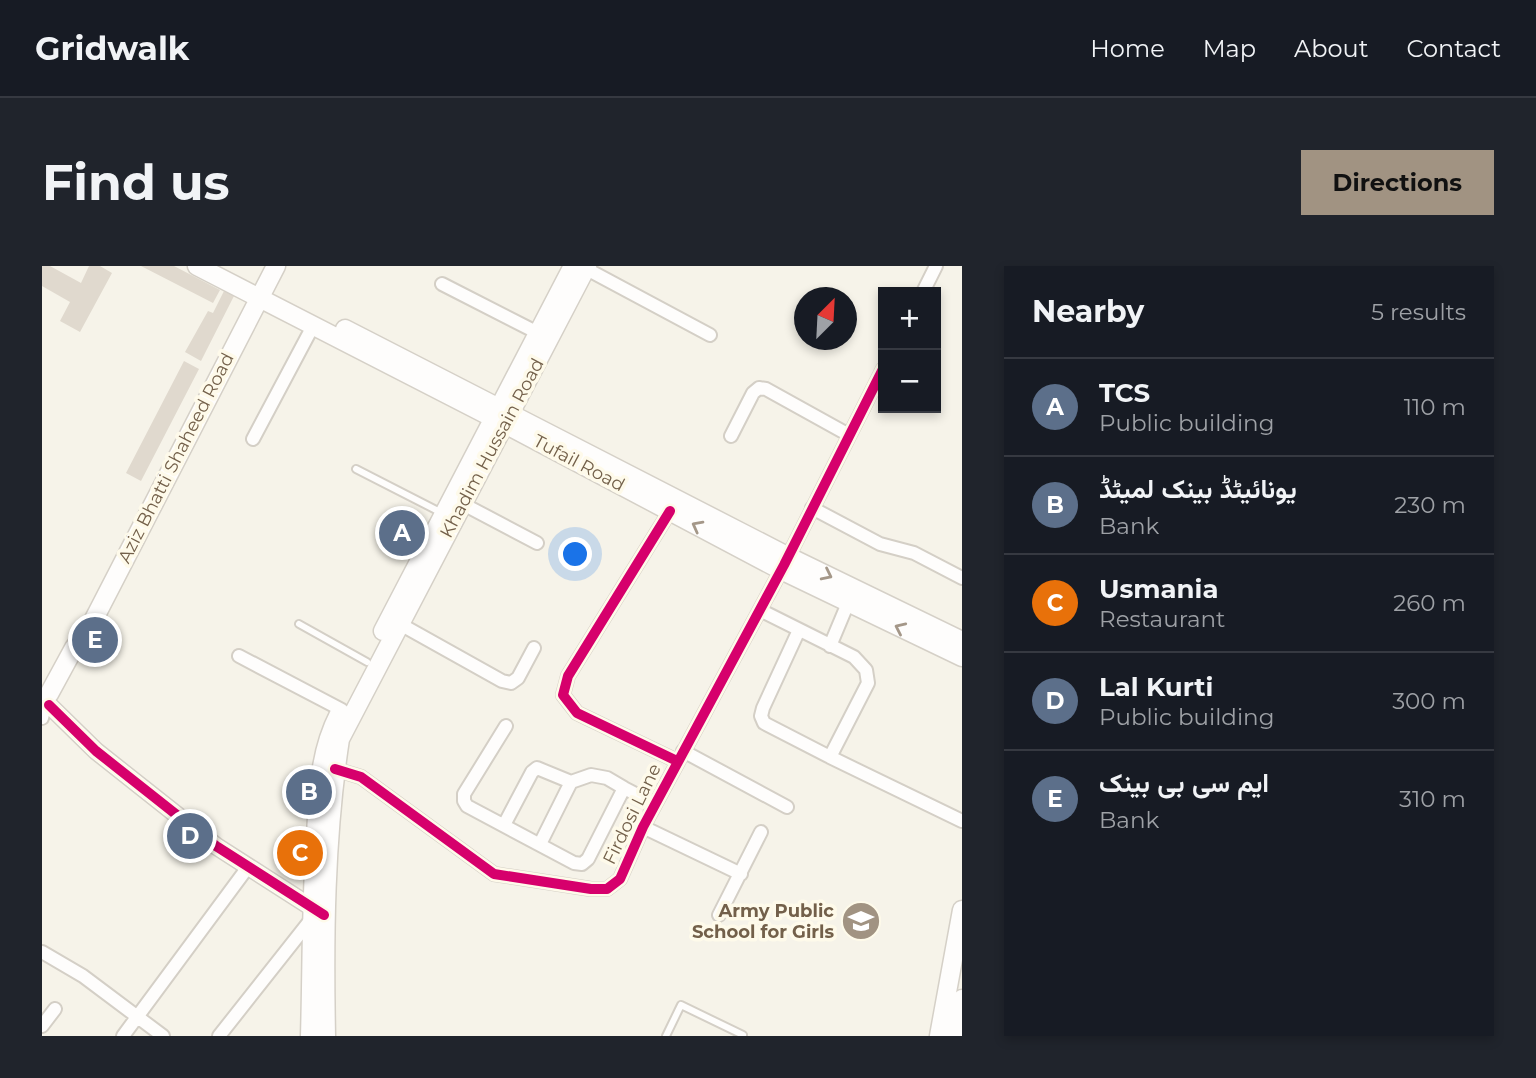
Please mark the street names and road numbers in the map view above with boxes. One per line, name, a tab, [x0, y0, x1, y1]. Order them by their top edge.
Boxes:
street label: Aziz Bhatti Shaheed Road	[113, 349, 239, 567]
street label: Khadim Hussain Road	[435, 354, 549, 542]
street label: Tufail Road	[530, 430, 628, 496]
street label: Firdosi Lane	[598, 760, 666, 868]

